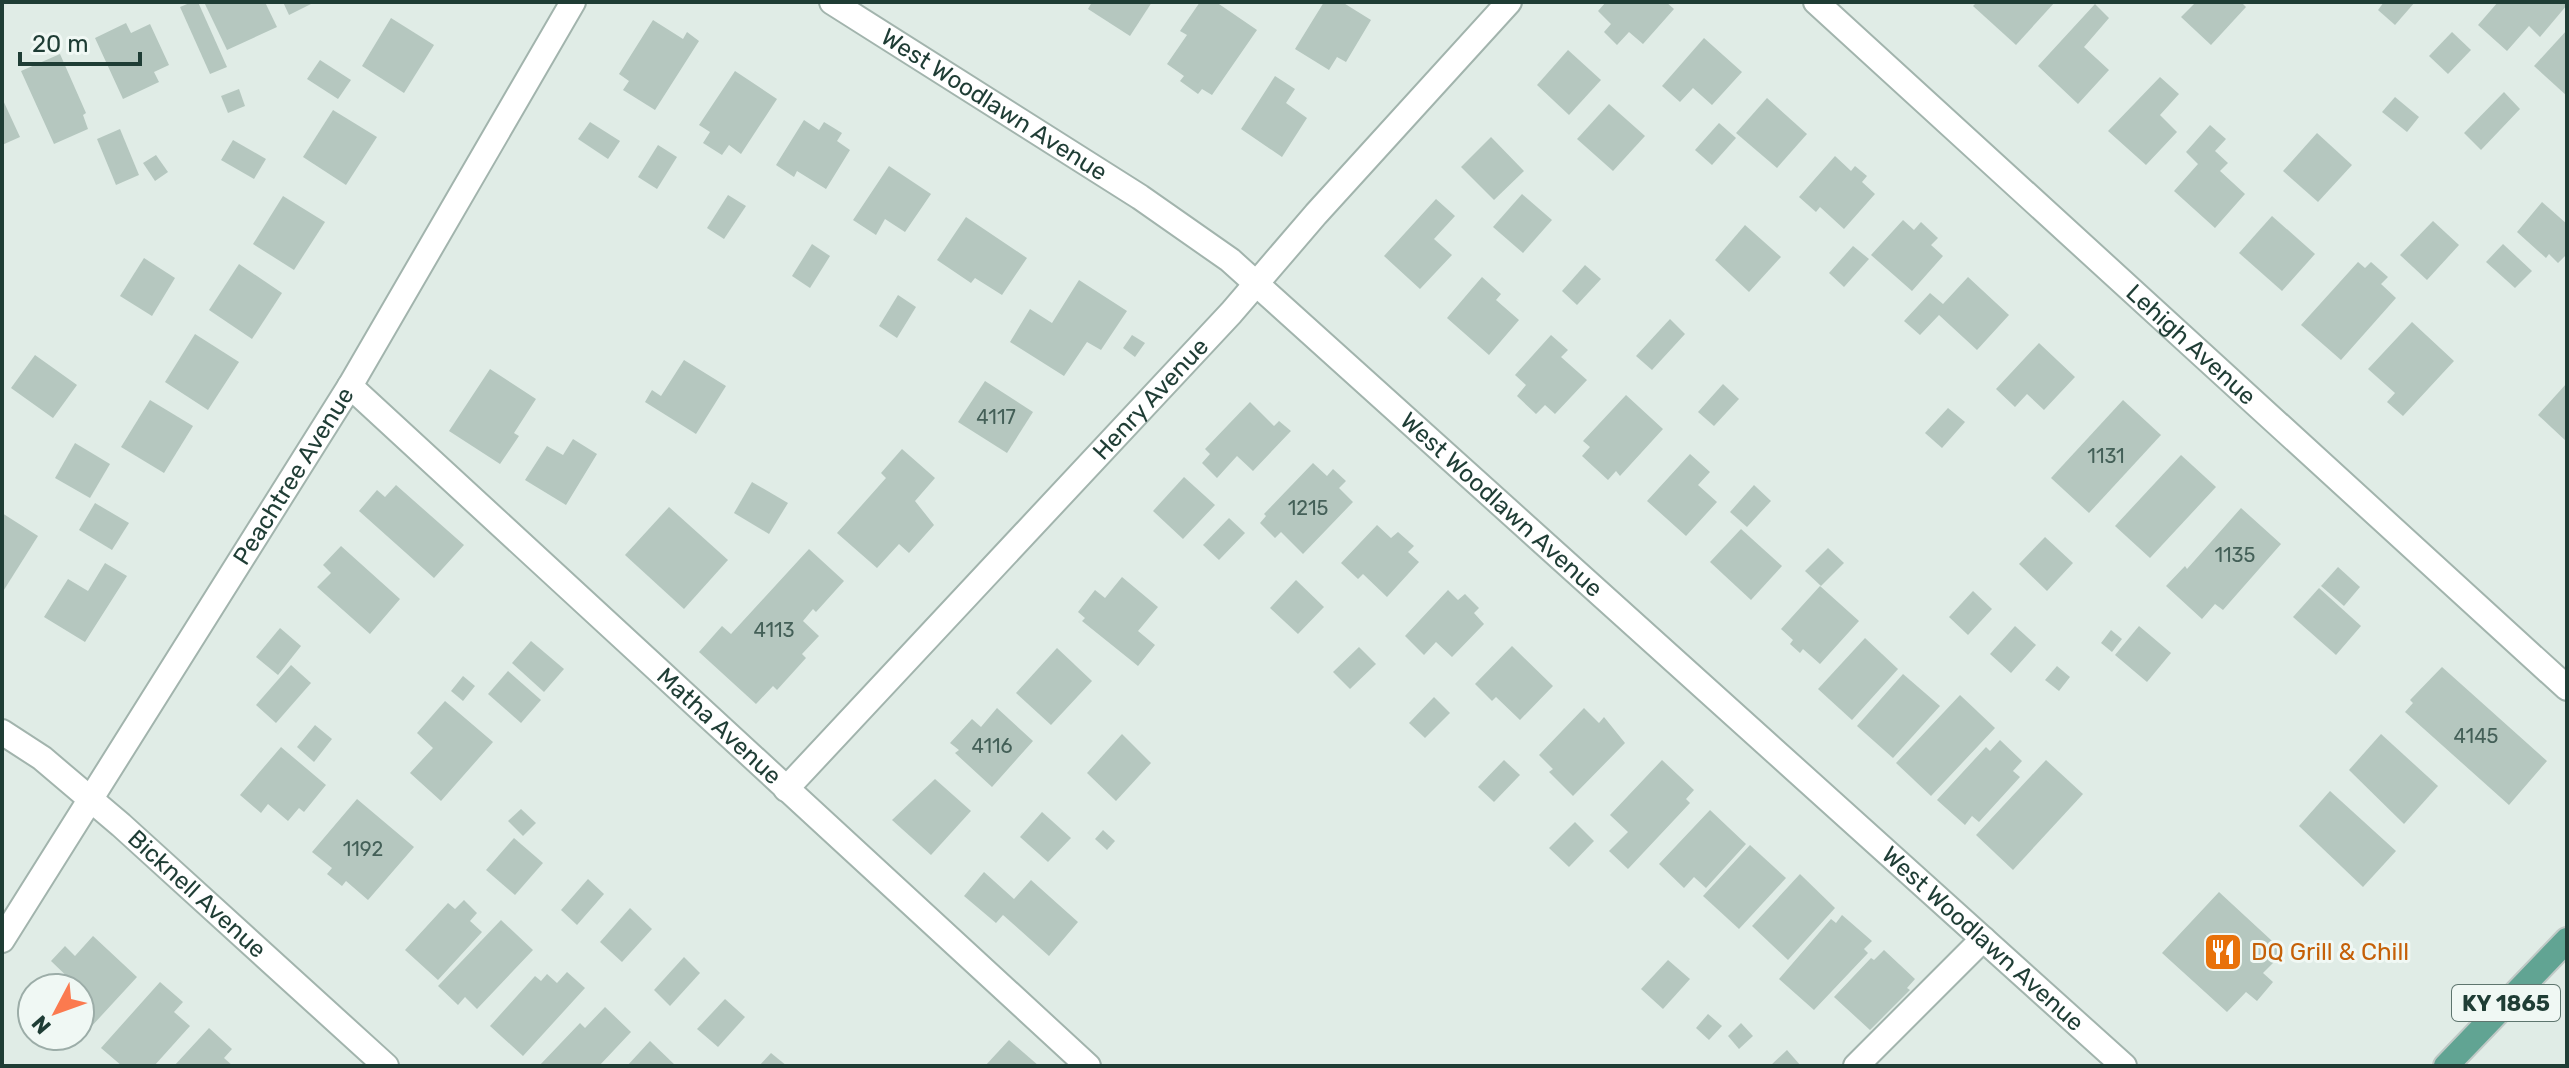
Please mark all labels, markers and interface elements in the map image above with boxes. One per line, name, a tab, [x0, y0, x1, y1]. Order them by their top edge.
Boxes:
scale bar	[20, 16, 140, 66]
street label: West Woodlawn Avenue	[876, 23, 1112, 187]
text: 20 m	[32, 30, 89, 58]
street label: Lehigh Avenue	[2121, 278, 2262, 411]
street label: Henry Avenue	[1087, 332, 1214, 466]
street label: Peachtree Avenue	[227, 382, 360, 570]
house number: 4117	[976, 405, 1016, 429]
street label: West Woodlawn Avenue	[1395, 407, 1608, 603]
house number: 1131	[2087, 444, 2125, 468]
house number: 1215	[1288, 496, 1328, 520]
house number: 1135	[2214, 543, 2256, 567]
house number: 4113	[753, 618, 795, 642]
street label: Matha Avenue	[651, 662, 787, 790]
house number: 4145	[2454, 724, 2498, 748]
house number: 4116	[971, 734, 1013, 758]
street label: Bicknell Avenue	[122, 824, 272, 964]
house number: 1192	[343, 837, 383, 861]
street label: West Woodlawn Avenue	[1876, 841, 2090, 1037]
restaurant icon: DQ Grill & Chill	[2202, 931, 2244, 973]
place label: DQ Grill & Chill	[2251, 938, 2409, 966]
north arrow	[16, 972, 96, 1052]
road number: KY 1865	[2452, 985, 2560, 1021]
text: N	[26, 1010, 57, 1040]

